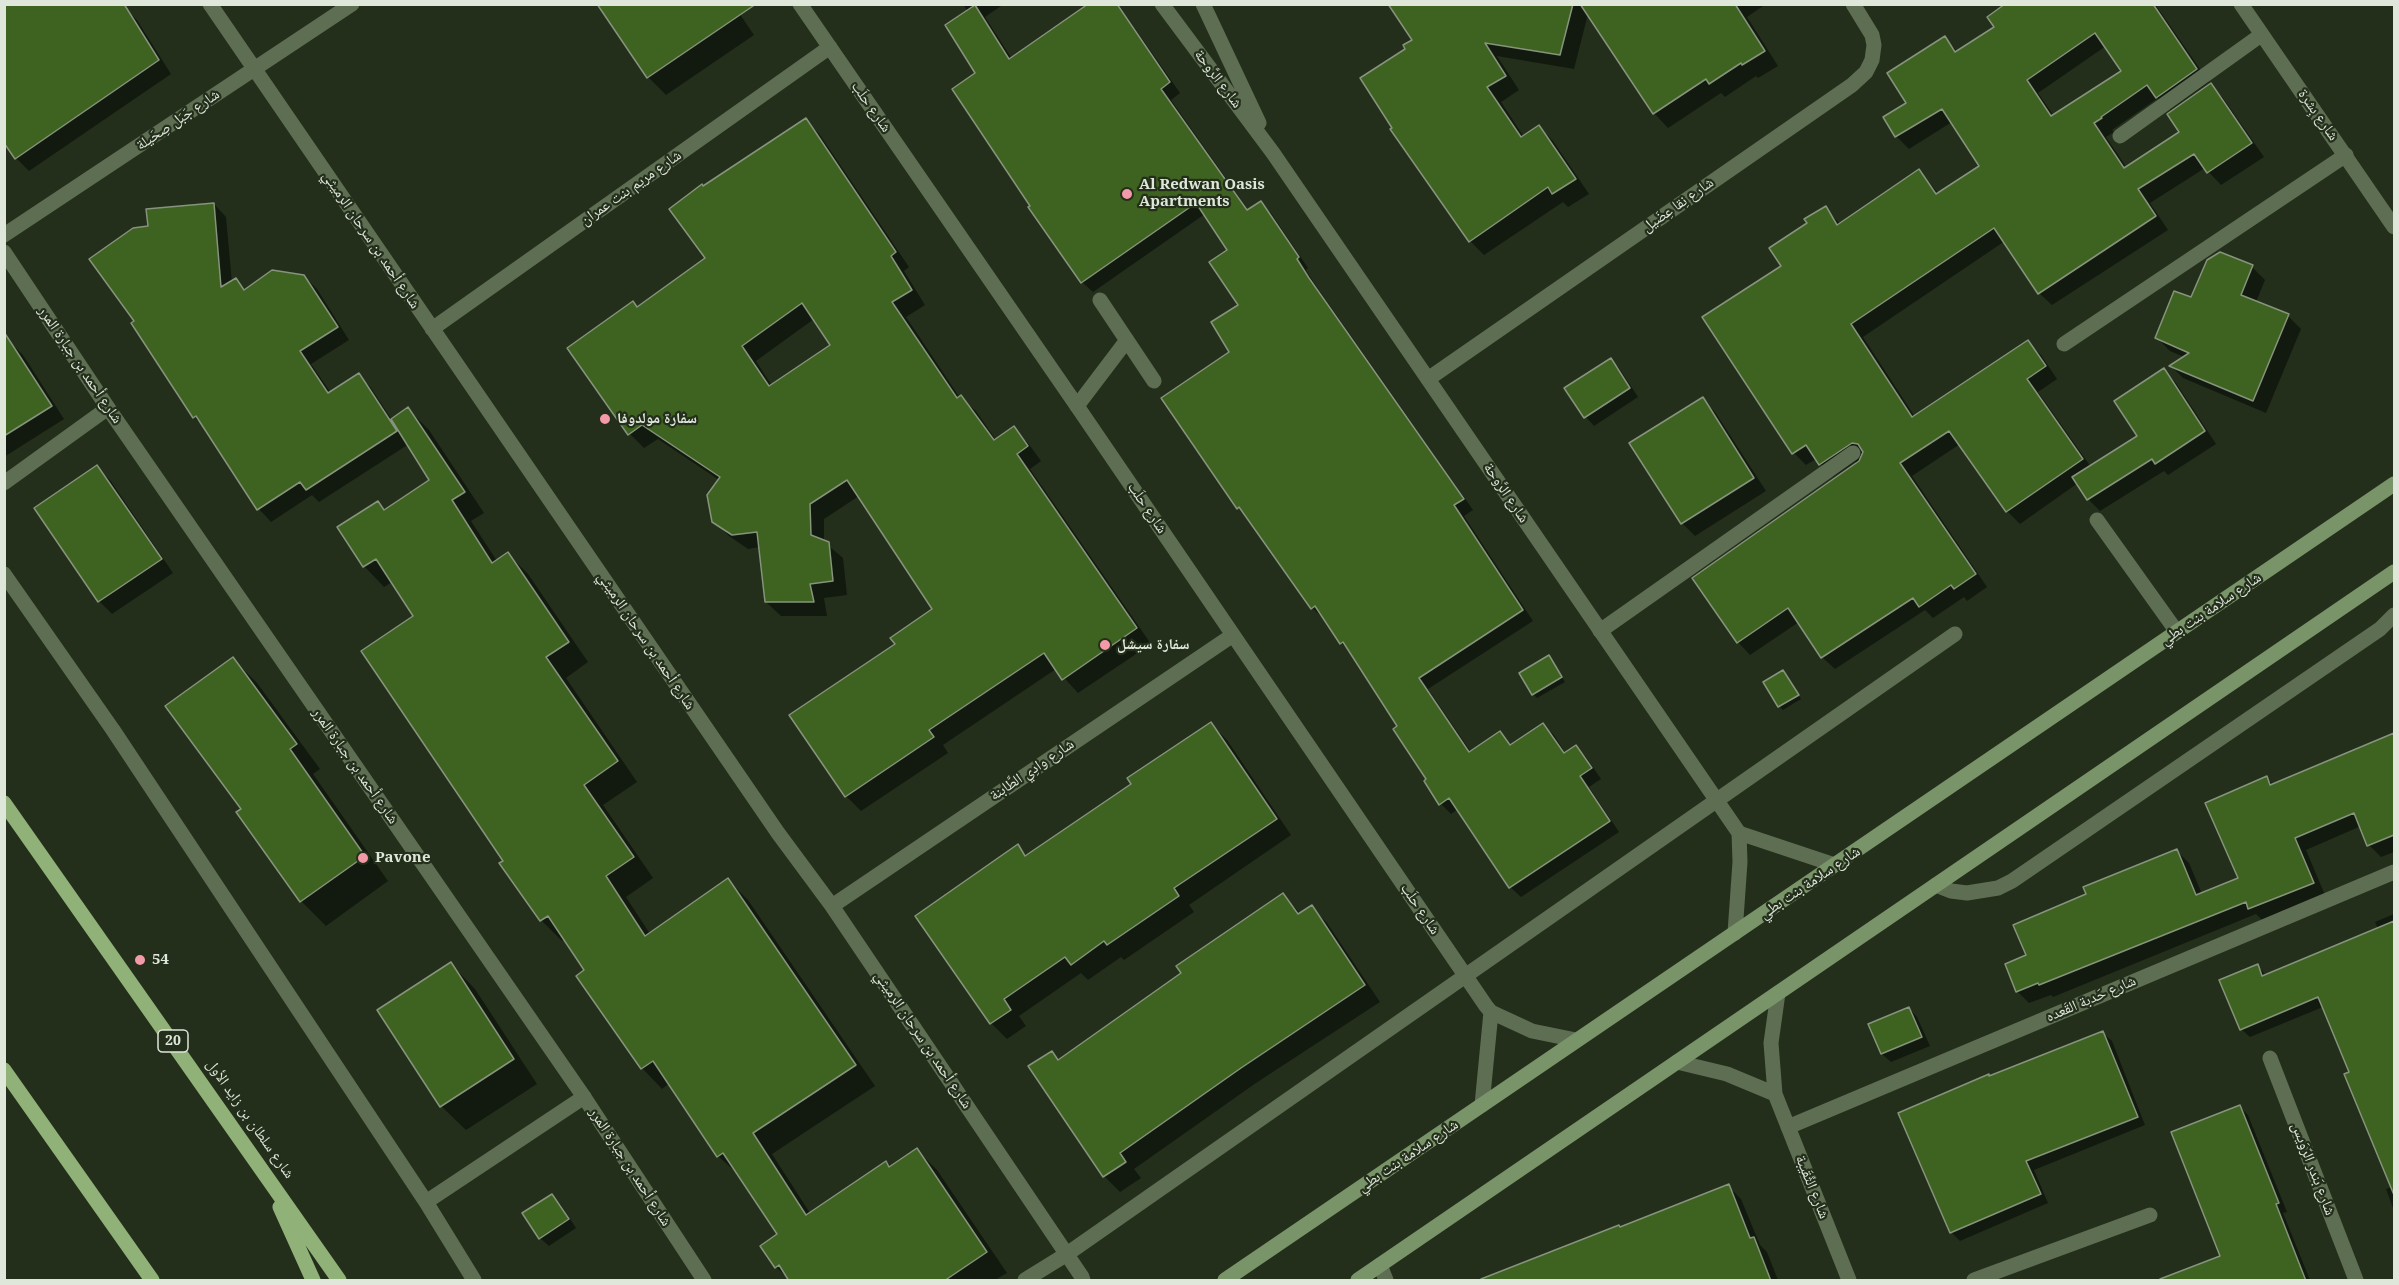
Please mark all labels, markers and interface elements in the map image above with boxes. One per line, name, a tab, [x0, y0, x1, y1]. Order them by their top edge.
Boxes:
street label: شارع الرَّوحة	[1190, 46, 1246, 112]
street label: شارع حلَب	[847, 78, 895, 136]
street label: شارع جَبَل صِحَيلة	[133, 85, 223, 155]
street label: شارع بِشرة	[2294, 86, 2342, 144]
street label: شارع مريم بنت عمران	[577, 146, 685, 230]
street label: شارع أحمد بن سرحان الرميثي	[318, 168, 424, 312]
street label: شارع نِقا عِضَيل	[1639, 174, 1717, 236]
place label: Al Redwan Oasis Apartments	[1139, 176, 1265, 211]
marker: Al Redwan Oasis Apartments	[1120, 187, 1134, 201]
street label: شارع أحمد بن جبارة المرر	[34, 303, 126, 427]
place label: سفارة مولدوفا	[617, 410, 697, 428]
marker: سفارة مولدوفا	[598, 412, 612, 426]
street label: شارع الرَّوحة	[1479, 460, 1533, 526]
street label: شارع حلَب	[1123, 479, 1171, 537]
street label: شارع أحمد بن سرحان الرميثي	[593, 569, 699, 713]
street label: شارع سلامة بنت بطي	[2157, 569, 2265, 649]
place label: سفارة سيشل	[1117, 636, 1190, 654]
marker: سفارة سيشل	[1098, 638, 1112, 652]
street label: شارع أحمد بن جبارة المرر	[308, 704, 402, 828]
street label: شارع وادِي الطَّابنة	[986, 735, 1078, 805]
street label: شارع سلامة بنت بطي	[1756, 843, 1864, 923]
place label: Pavone	[375, 849, 430, 867]
marker: Pavone	[356, 851, 370, 865]
street label: شارع حلَب	[1396, 880, 1444, 938]
place label: 54	[152, 951, 169, 969]
marker: 54	[133, 953, 147, 967]
street label: شارع أحمد بن سرحان الرميثي	[870, 968, 976, 1112]
street label: شارع حَدبة القَعده	[2043, 972, 2139, 1026]
road number: 20	[158, 1030, 188, 1052]
street label: شارع سلطان بن زايد الأول	[202, 1056, 298, 1182]
street label: شارع أحمد بن جبارة المرر	[585, 1104, 675, 1230]
street label: شارع سلامة بنت بطي	[1354, 1116, 1462, 1196]
street label: شارع بَندر الرّوَيس	[2287, 1120, 2339, 1218]
street label: شارع الثِّقَيبة	[1791, 1153, 1833, 1221]

